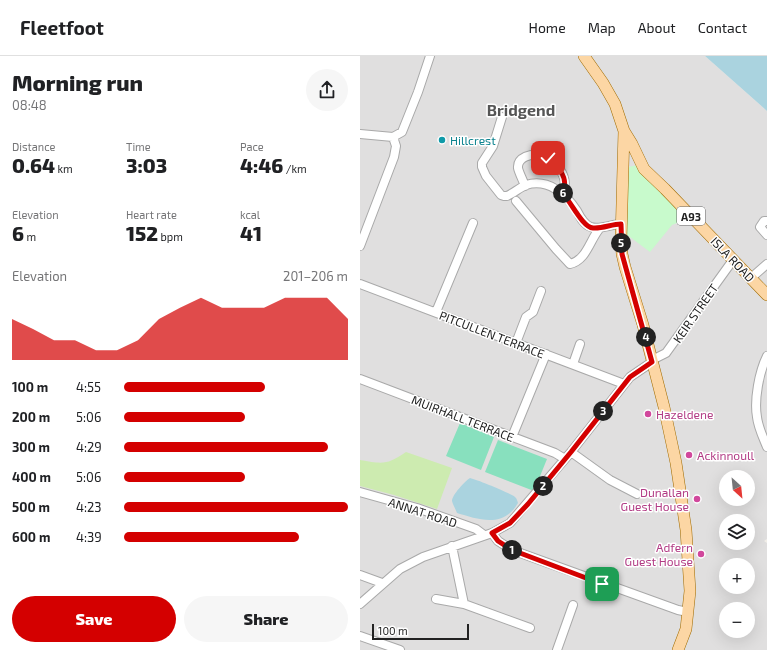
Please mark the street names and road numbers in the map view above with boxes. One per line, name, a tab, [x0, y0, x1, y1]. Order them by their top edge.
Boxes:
road number: A93	[677, 207, 705, 225]
street label: ISLA ROAD	[708, 234, 758, 284]
street label: KEIR STREET	[670, 281, 720, 345]
street label: PITCULLEN TERRACE	[438, 308, 547, 361]
street label: MUIRHALL TERRACE	[410, 392, 516, 444]
street label: ANNAT ROAD	[387, 494, 459, 530]

